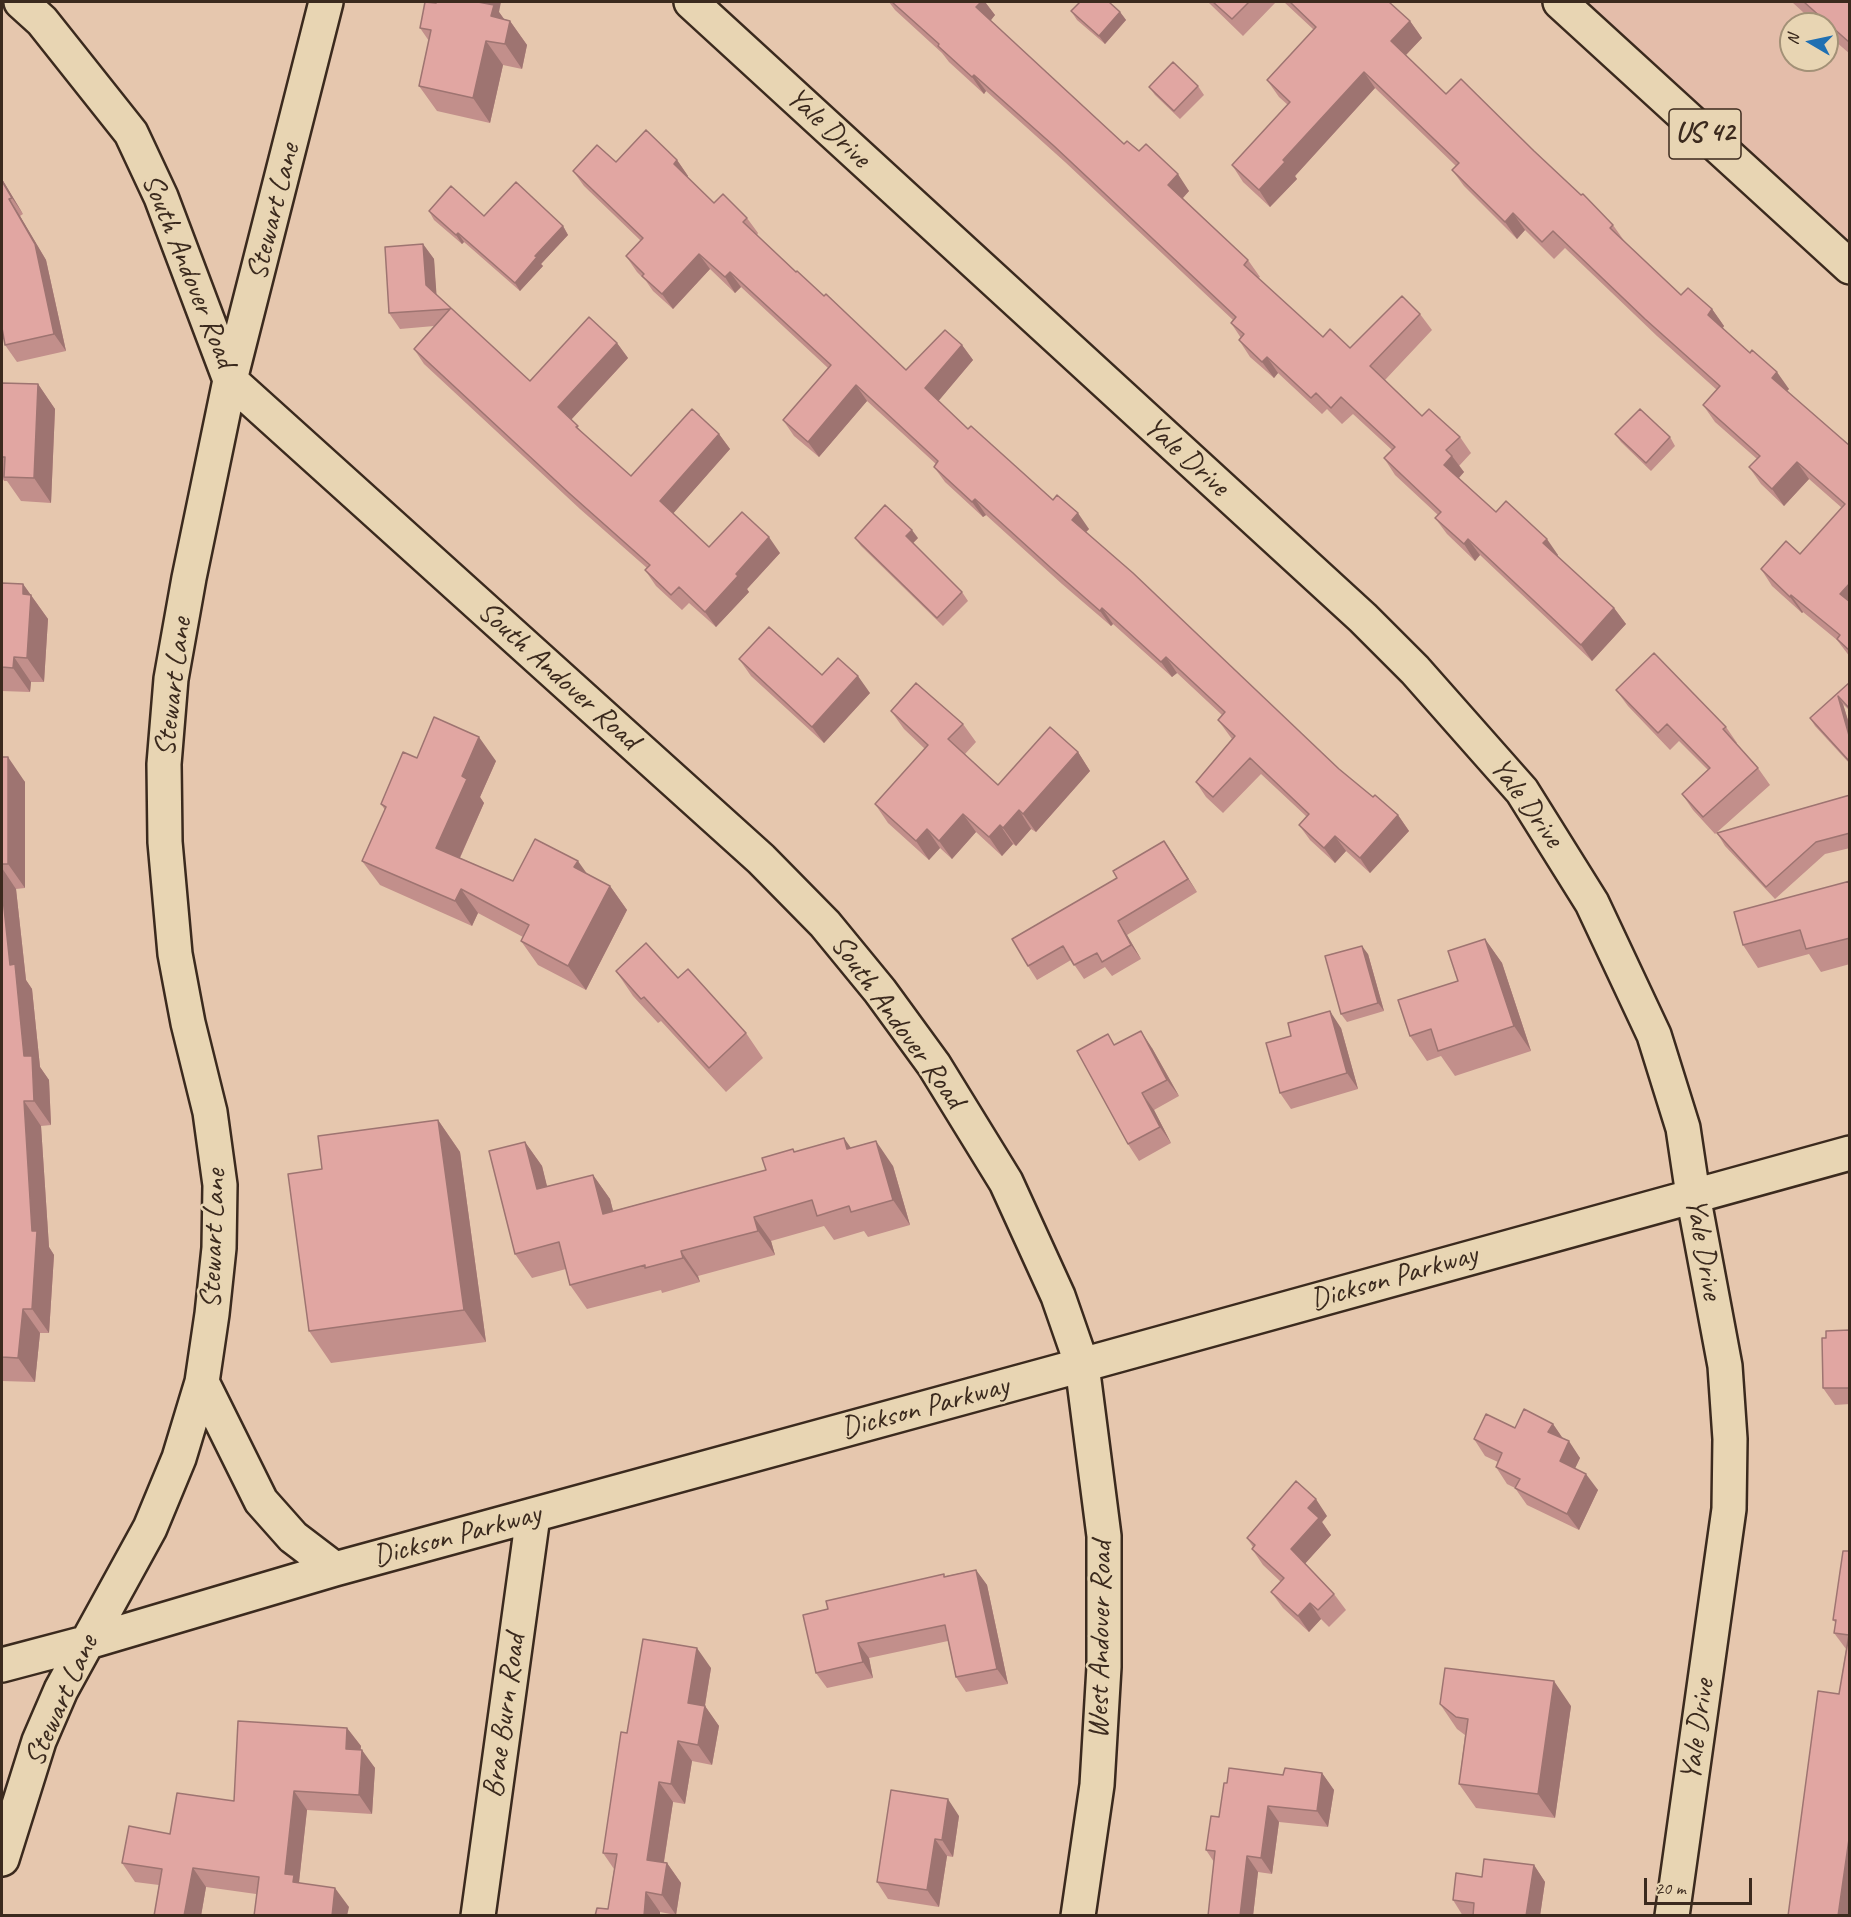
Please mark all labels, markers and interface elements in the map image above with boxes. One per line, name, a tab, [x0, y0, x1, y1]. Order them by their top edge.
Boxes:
north arrow	[1779, 12, 1839, 72]
text: N	[1783, 33, 1804, 46]
street label: Yale Drive	[778, 80, 878, 176]
road number: US 42	[1669, 109, 1741, 159]
street label: Stewart Lane	[240, 140, 308, 284]
street label: South Andover Road	[133, 169, 243, 373]
street label: Yale Drive	[1136, 409, 1236, 505]
street label: South Andover Road	[470, 594, 646, 758]
street label: Stewart Lane	[148, 616, 200, 758]
street label: Yale Drive	[1481, 751, 1571, 855]
street label: South Andover Road	[822, 928, 972, 1116]
street label: Stewart Lane	[194, 1169, 234, 1309]
street label: Yale Drive	[1676, 1196, 1730, 1302]
street label: Dickson Parkway	[1306, 1237, 1482, 1319]
street label: Dickson Parkway	[837, 1368, 1013, 1448]
street label: Dickson Parkway	[369, 1496, 545, 1576]
street label: West Andover Road	[1081, 1541, 1121, 1739]
street label: Stewart Lane	[17, 1630, 107, 1772]
street label: Brae Burn Road	[476, 1632, 534, 1800]
street label: Yale Drive	[1673, 1677, 1723, 1783]
scale bar	[1647, 1866, 1755, 1904]
text: 20 m	[1655, 1877, 1686, 1899]

